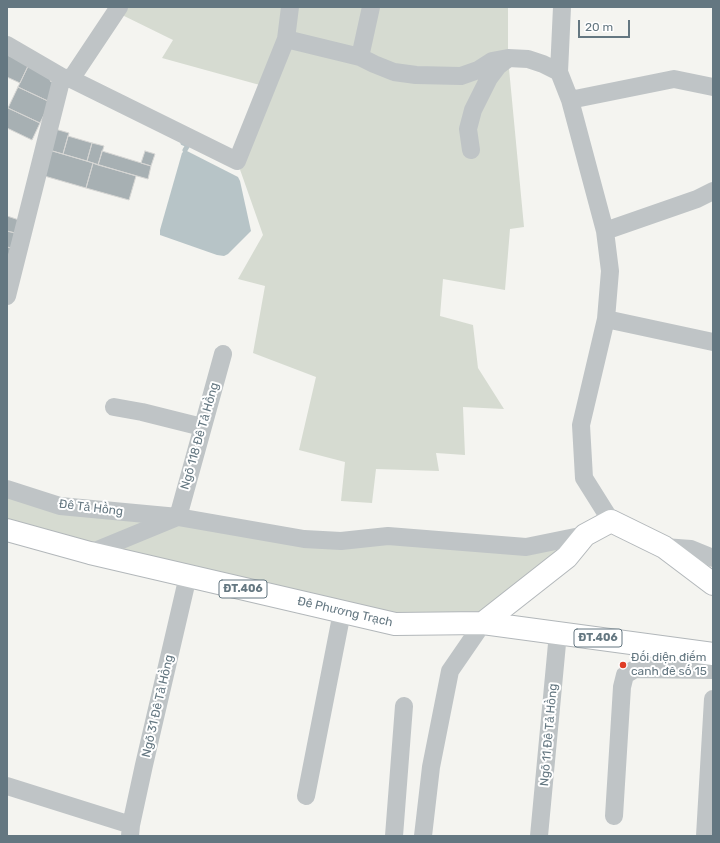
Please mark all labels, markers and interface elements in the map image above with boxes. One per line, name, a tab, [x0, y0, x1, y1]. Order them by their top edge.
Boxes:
scale bar	[580, 12, 632, 38]
text: 20 m	[585, 20, 613, 34]
street label: Ngõ 118 Đê Tả Hồng	[178, 381, 222, 491]
street label: Đê Tả Hồng	[58, 497, 124, 519]
road number: ĐT.406	[219, 580, 267, 598]
street label: Đê Phương Trạch	[296, 594, 394, 630]
road number: ĐT.406	[574, 629, 622, 647]
place label: Đối diện điếm canh đê số 15	[631, 651, 707, 679]
street label: Ngõ 31 Đê Tả Hồng	[139, 653, 177, 759]
marker: Đối diện điếm canh đê số 15	[618, 660, 628, 670]
street label: Ngõ 11 Đê Tả Hồng	[537, 683, 561, 787]

